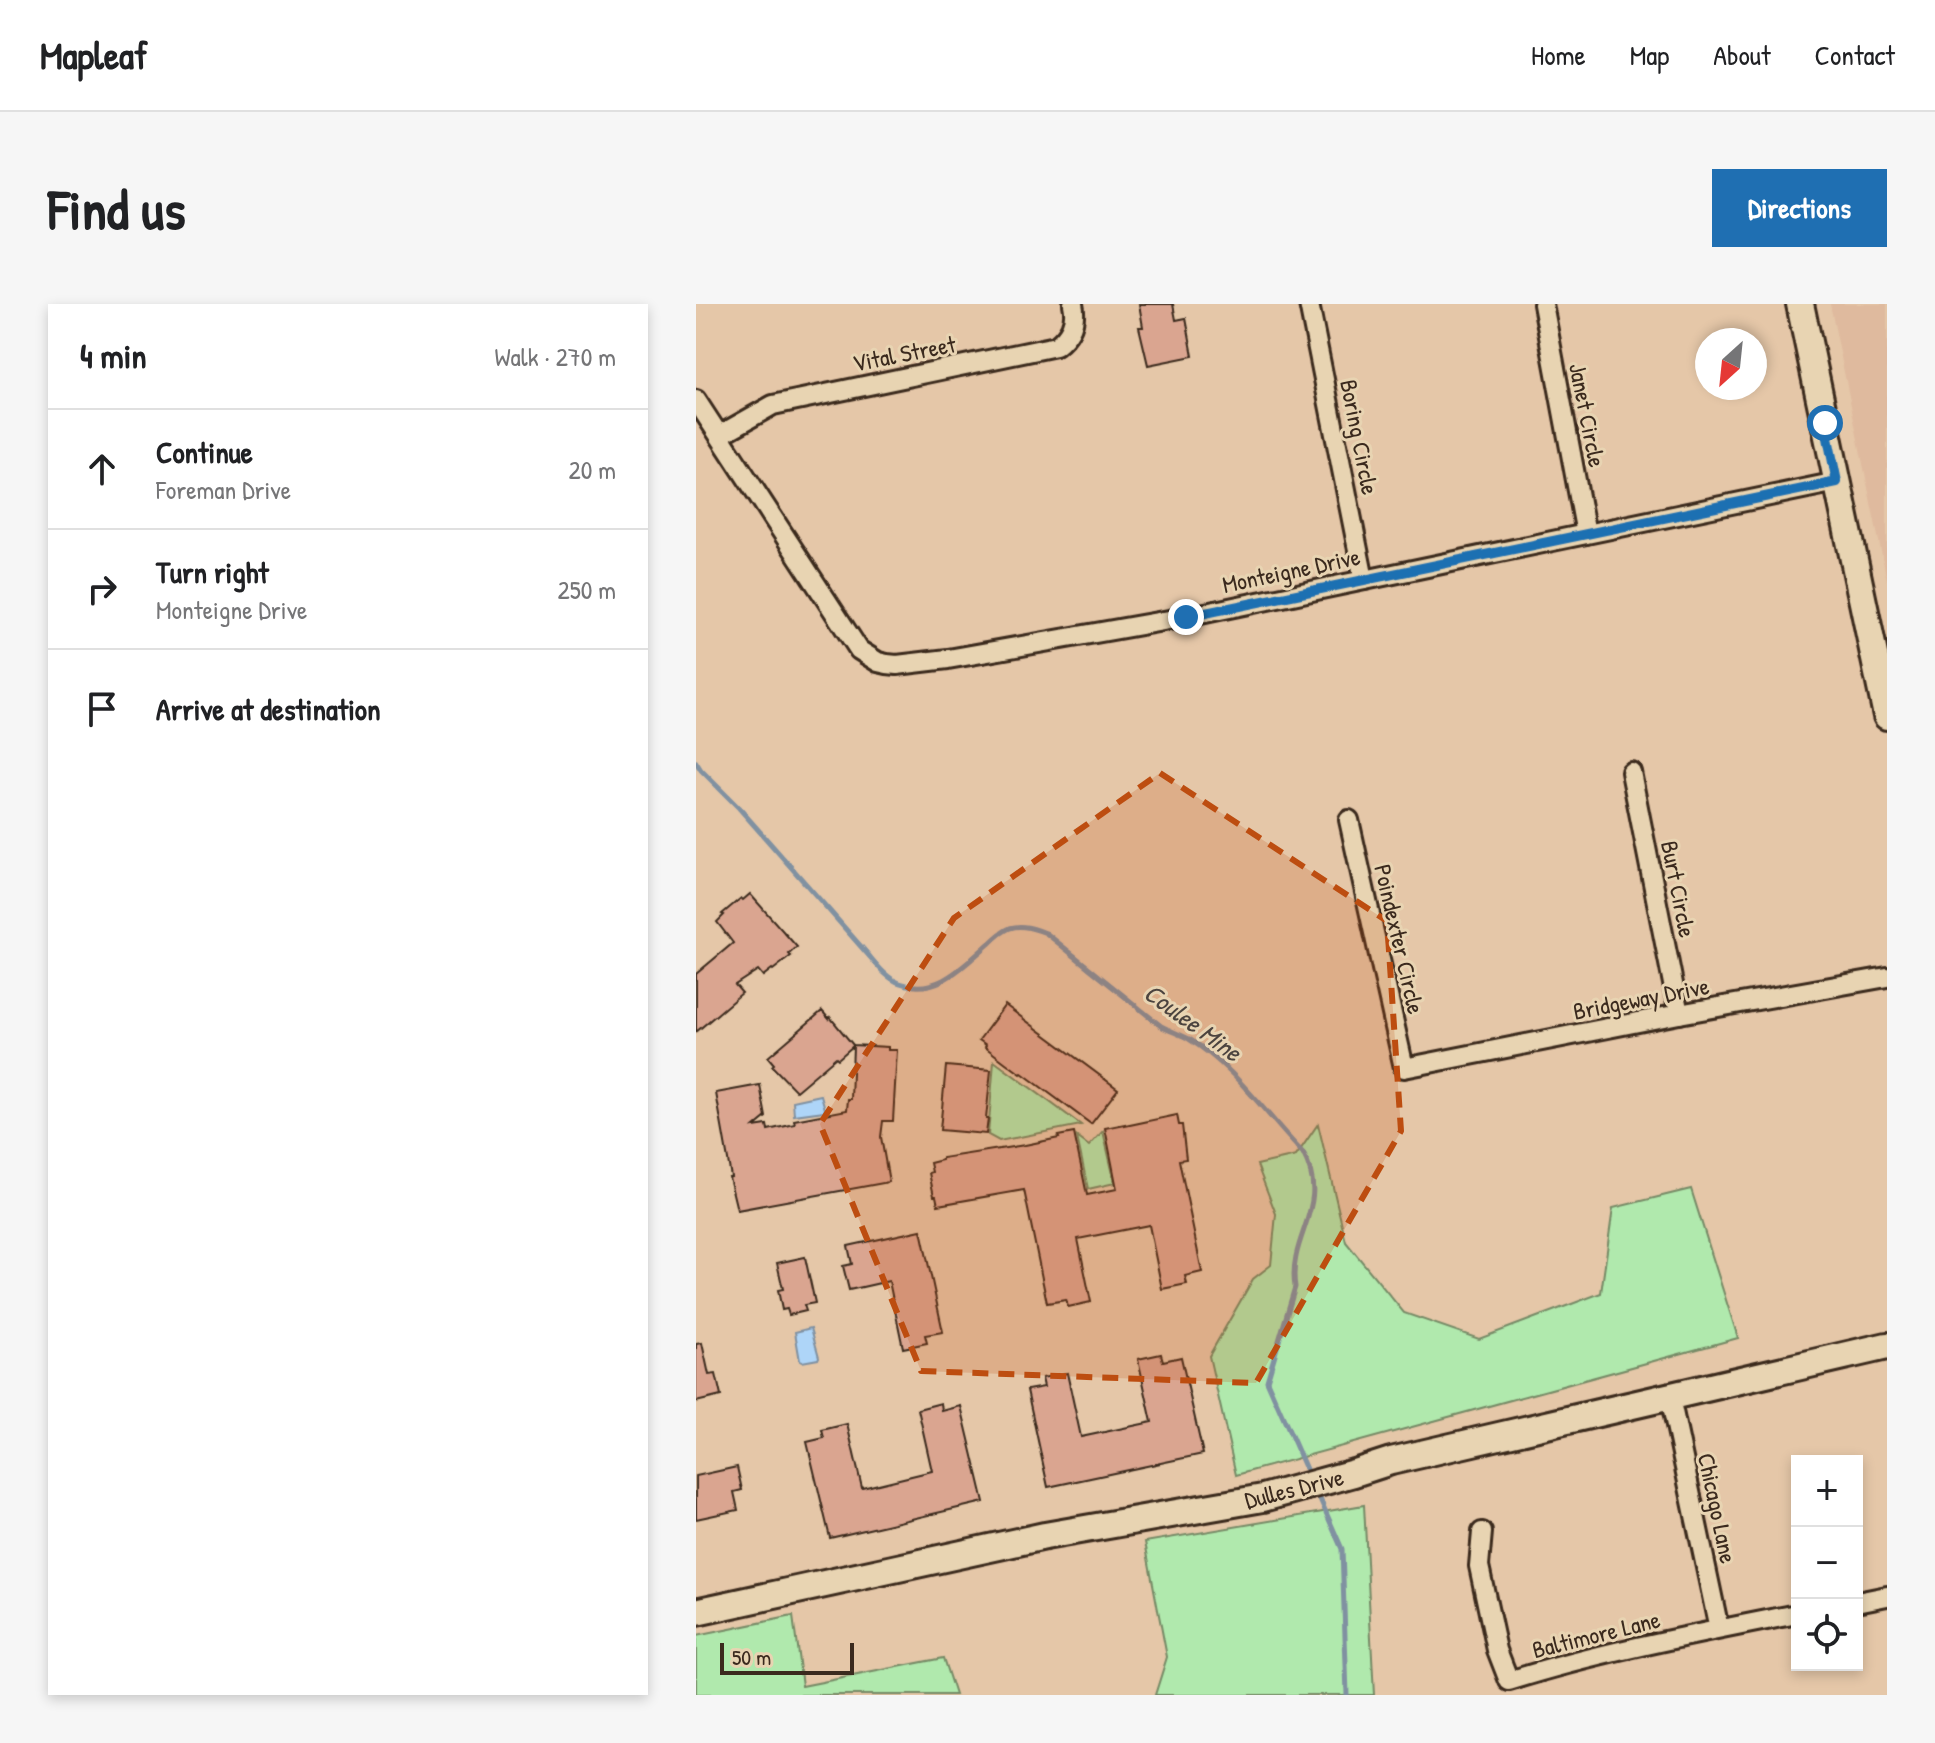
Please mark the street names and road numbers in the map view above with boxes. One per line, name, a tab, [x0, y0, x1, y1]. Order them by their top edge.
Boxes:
street label: Vital Street	[850, 327, 959, 379]
street label: Janet Circle	[1562, 360, 1614, 470]
street label: Boring Circle	[1333, 377, 1387, 498]
street label: Monteigne Drive	[1219, 540, 1363, 600]
street label: Burt Circle	[1654, 838, 1704, 940]
street label: Poindexter Circle	[1367, 861, 1433, 1017]
street label: Bridgeway Drive	[1570, 969, 1712, 1027]
street label: Chicago Lane	[1691, 1450, 1745, 1567]
street label: Dulles Drive	[1241, 1460, 1347, 1516]
street label: Baltimore Lane	[1529, 1603, 1664, 1665]

